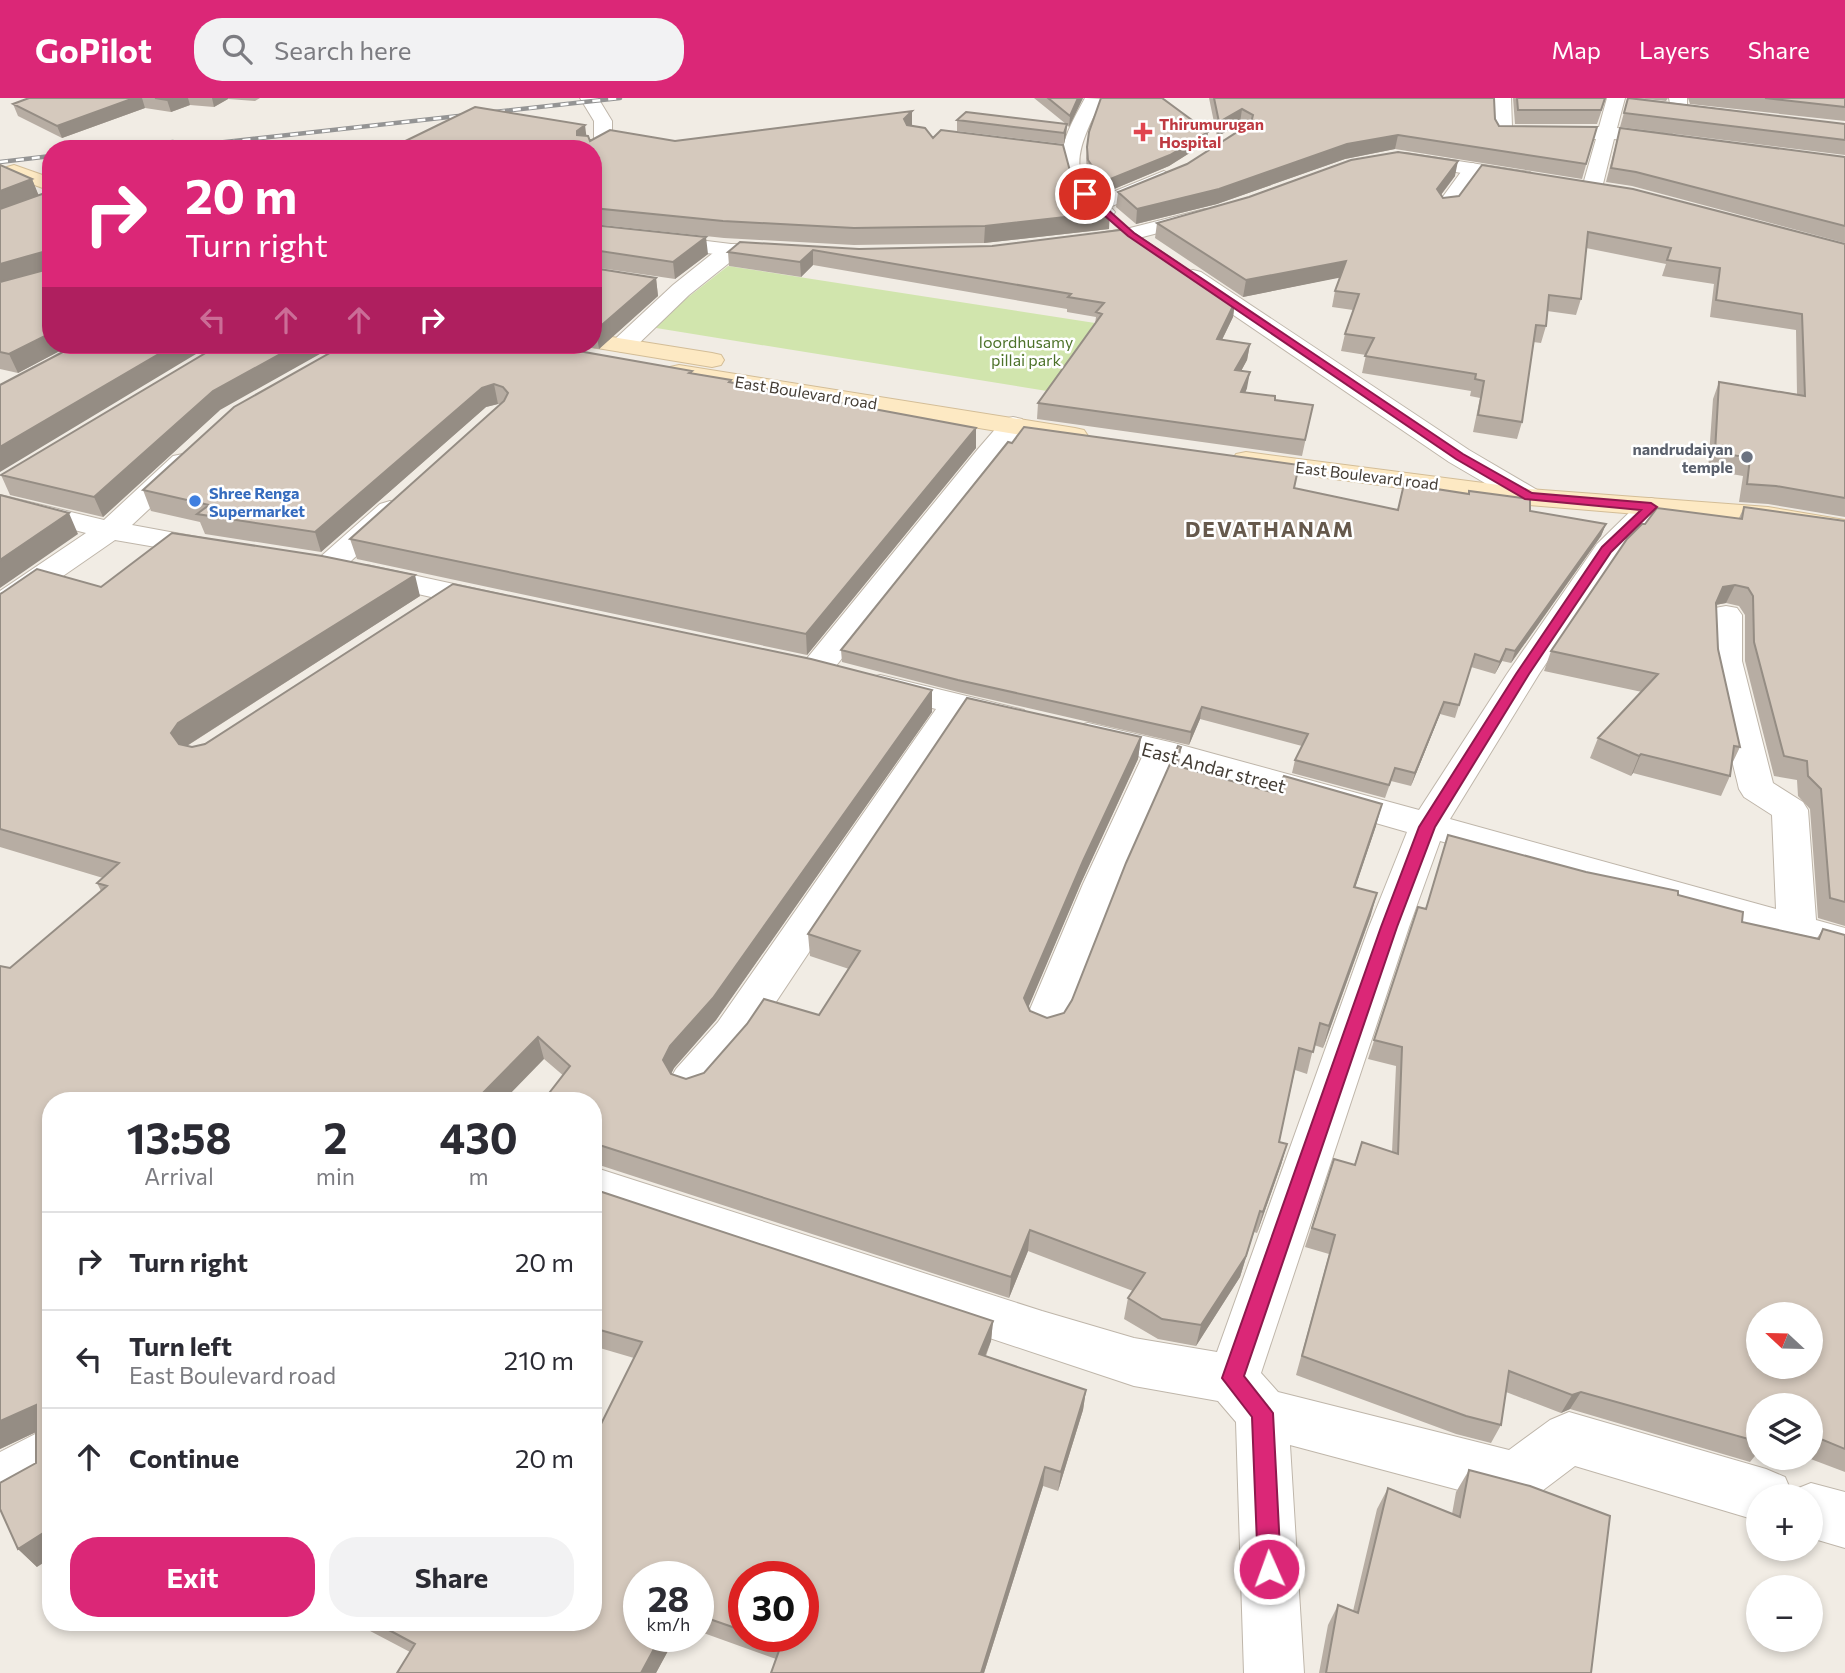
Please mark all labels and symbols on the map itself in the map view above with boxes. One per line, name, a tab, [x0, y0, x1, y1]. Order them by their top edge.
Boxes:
place label: Thirumurugan Hospital	[1159, 114, 1264, 151]
marker: Thirumurugan Hospital	[1133, 122, 1153, 142]
pin	[1055, 164, 1115, 224]
park label: loordhusamy pillai park	[979, 332, 1073, 369]
street label: East Boulevard road	[733, 371, 879, 413]
place label: nandrudaiyan temple	[1632, 439, 1733, 476]
marker: nandrudaiyan temple	[1739, 449, 1755, 465]
street label: East Boulevard road	[1294, 457, 1440, 493]
place label: Shree Renga Supermarket	[209, 483, 305, 520]
marker: Shree Renga Supermarket	[187, 493, 203, 509]
district label: DEVATHANAM	[1185, 516, 1355, 541]
street label: East Andar street	[1139, 737, 1289, 797]
north arrow	[1746, 1302, 1824, 1379]
position arrow	[1232, 1532, 1306, 1606]
speed limit sign: 30	[728, 1561, 819, 1652]

